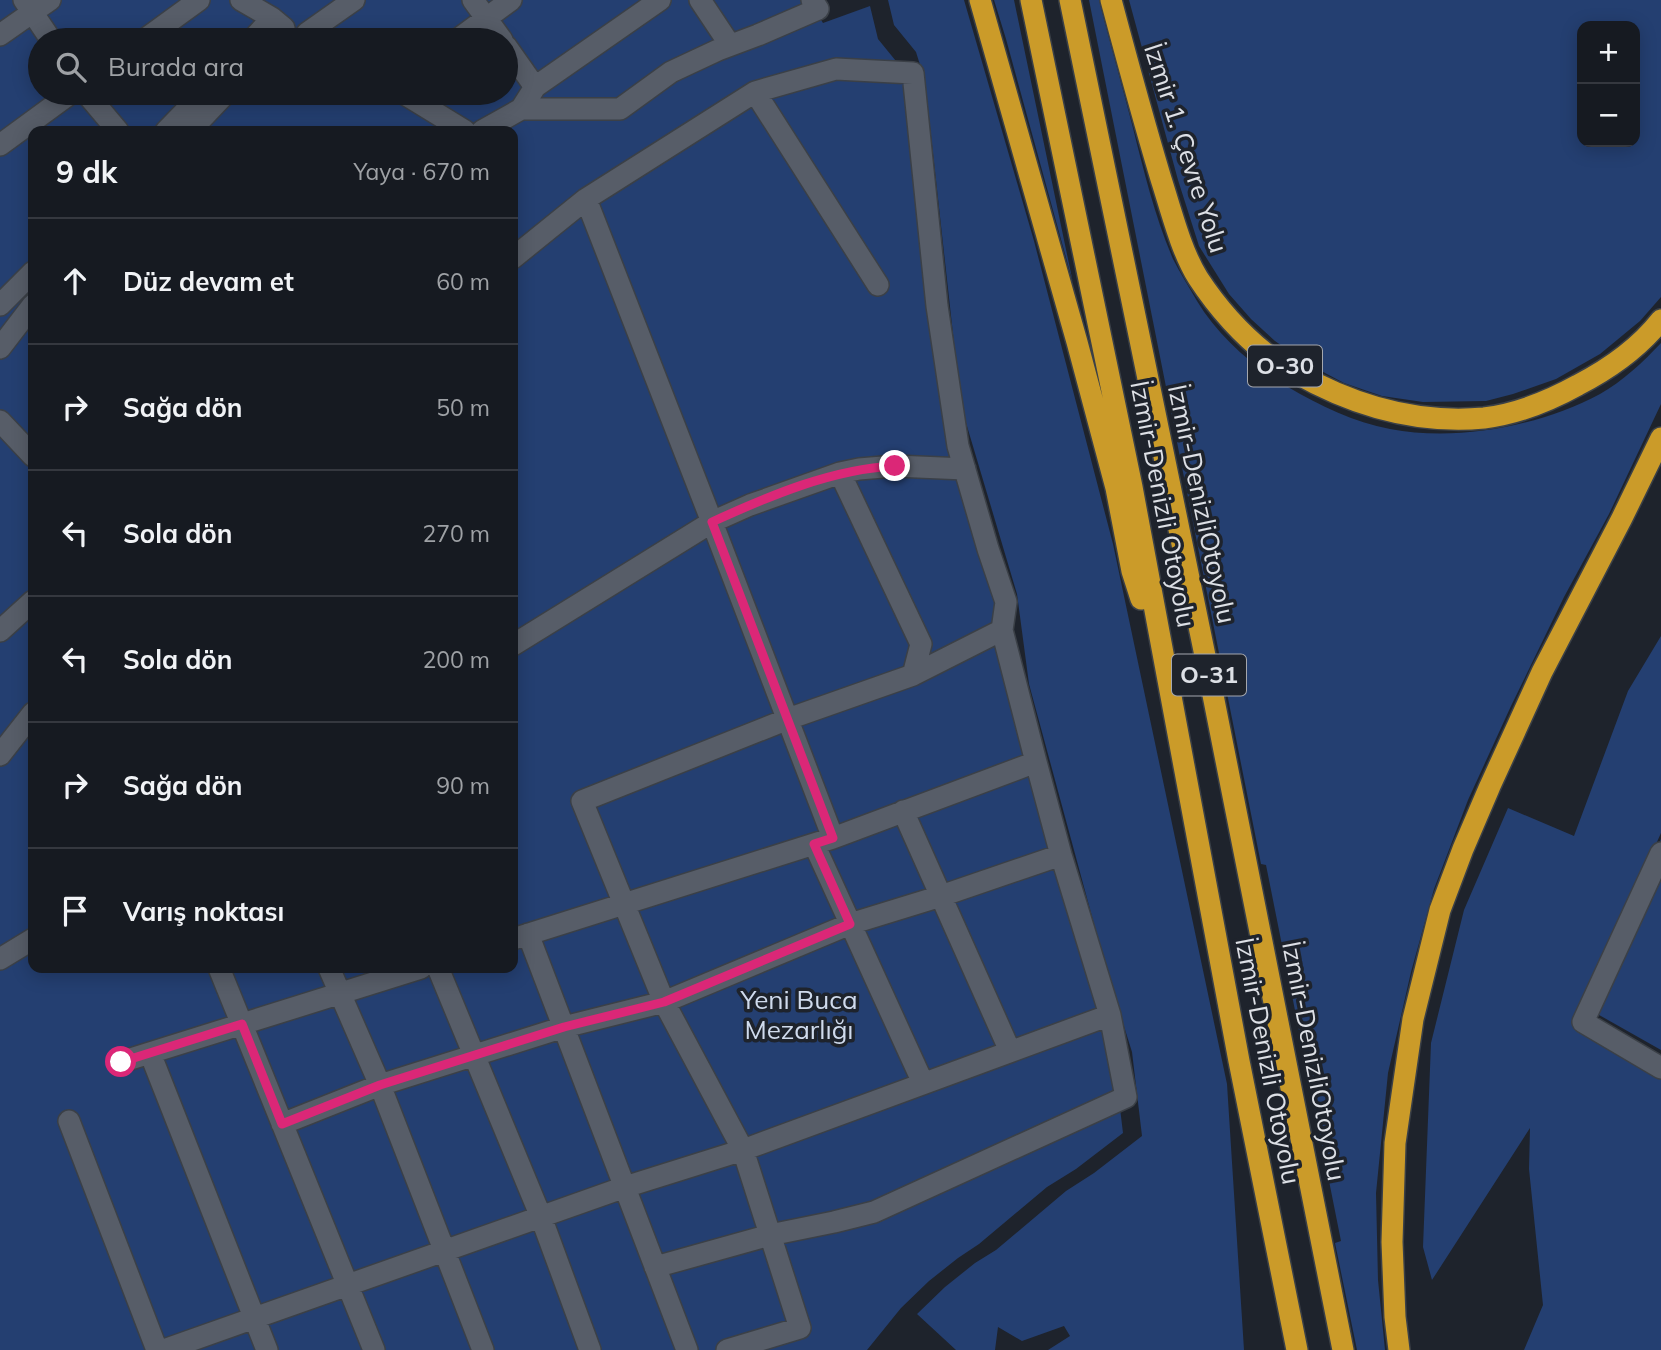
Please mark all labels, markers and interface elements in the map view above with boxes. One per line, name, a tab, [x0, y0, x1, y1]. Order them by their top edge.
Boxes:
map controls	[1577, 21, 1640, 147]
button: +	[1577, 21, 1640, 84]
search box	[28, 28, 518, 105]
street label: İzmir 1. Çevre Yolu	[1137, 39, 1236, 257]
icon: search	[52, 48, 90, 86]
text: Burada ara	[108, 50, 244, 83]
button: −	[1577, 84, 1640, 147]
text: 9 dk	[56, 153, 117, 191]
text: Yaya · 670 m	[353, 157, 490, 186]
icon: ahead	[56, 262, 94, 300]
text: Düz devam et	[123, 265, 294, 298]
text: 60 m	[436, 267, 490, 296]
road number: O-30	[1248, 346, 1322, 386]
street label: İzmir-Denizli Otoyolu	[1123, 378, 1204, 630]
street label: İzmir-DenizliOtoyolu	[1161, 381, 1244, 626]
icon: right	[56, 388, 94, 426]
text: Sağa dön	[123, 391, 243, 424]
text: 50 m	[436, 393, 490, 422]
route end	[879, 450, 910, 481]
icon: left	[56, 514, 94, 552]
text: Sola dön	[123, 517, 232, 550]
text: 270 m	[422, 519, 490, 548]
icon: left	[56, 640, 94, 678]
text: Sola dön	[123, 643, 232, 676]
text: 200 m	[422, 645, 490, 674]
road number: O-31	[1172, 654, 1246, 696]
icon: right	[56, 766, 94, 804]
text: Sağa dön	[123, 769, 243, 802]
text: 90 m	[436, 771, 490, 800]
icon: arrive	[56, 892, 94, 930]
text: Varış noktası	[123, 895, 284, 928]
street label: İzmir-Denizli Otoyolu	[1228, 935, 1309, 1187]
street label: İzmir-DenizliOtoyolu	[1275, 938, 1354, 1184]
park label: Yeni Buca Mezarlığı	[739, 983, 858, 1046]
route start	[105, 1046, 136, 1077]

